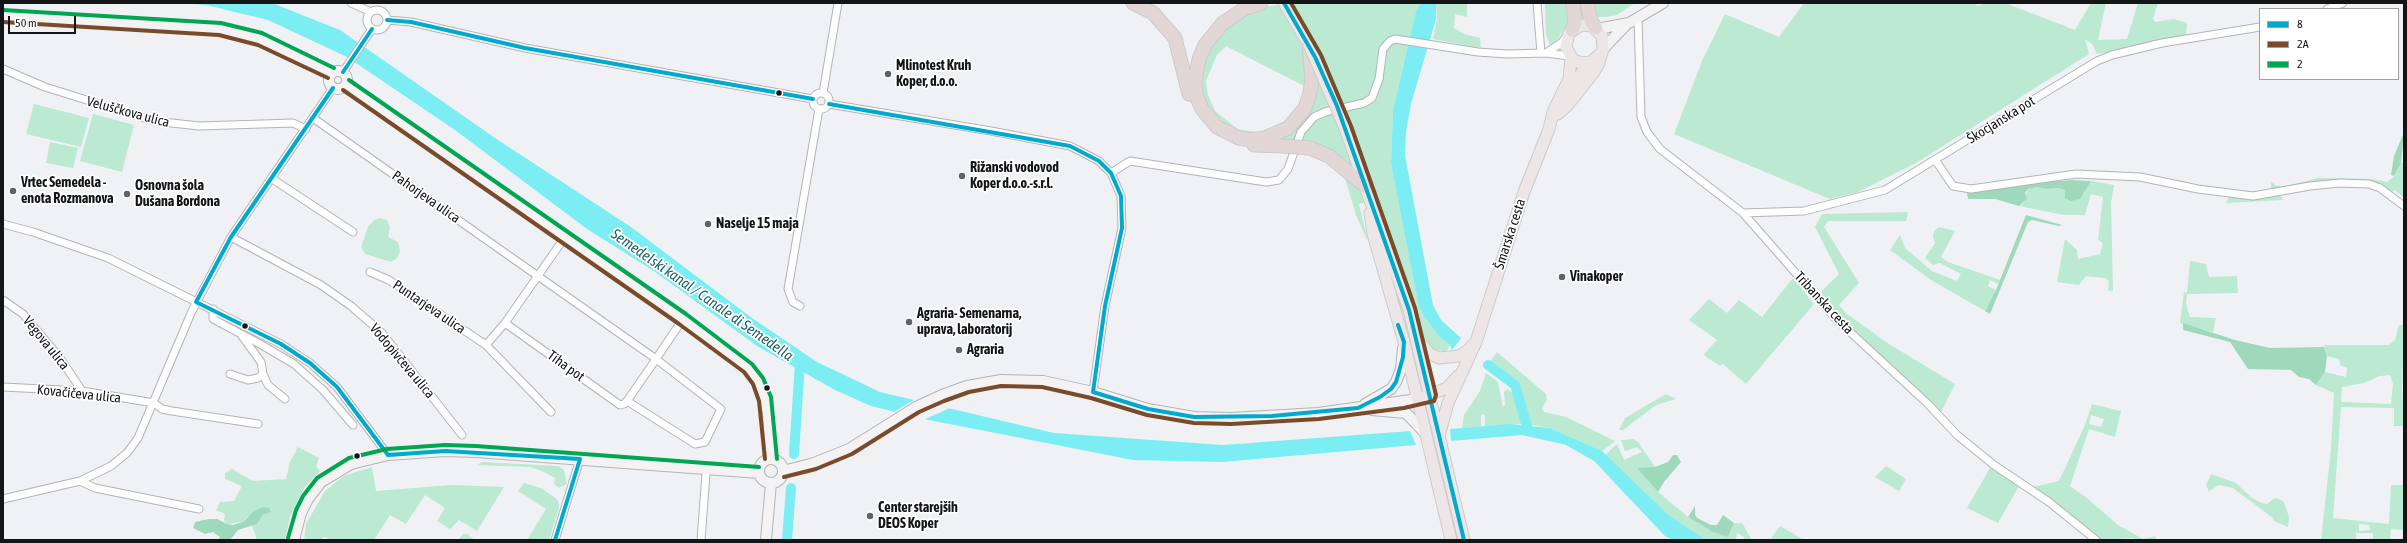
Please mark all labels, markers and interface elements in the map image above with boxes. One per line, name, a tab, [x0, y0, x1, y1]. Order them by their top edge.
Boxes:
scale bar	[10, 8, 78, 34]
legend	[2259, 8, 2399, 80]
text: 50 m	[15, 16, 37, 30]
text: 8	[2297, 17, 2303, 31]
text: 2A	[2297, 37, 2309, 51]
text: 2	[2297, 57, 2303, 71]
place label: Mlinotest Kruh Koper, d.o.o.	[896, 58, 971, 90]
marker: Mlinotest Kruh Koper, d.o.o.	[883, 69, 893, 79]
unlabelled marker	[774, 88, 784, 98]
street label: Veluščkova ulica	[85, 93, 171, 131]
street label: Škocjanska pot	[1964, 93, 2038, 147]
place label: Rižanski vodovod Koper d.o.o.-s.r.l.	[970, 160, 1059, 192]
street label: Pahorjeva ulica	[389, 167, 463, 227]
marker: Rižanski vodovod Koper d.o.o.-s.r.l.	[957, 171, 967, 181]
place label: Vrtec Semedela - enota Rozmanova	[21, 175, 114, 208]
place label: Osnovna šola Dušana Bordona	[135, 178, 220, 210]
marker: Vrtec Semedela - enota Rozmanova	[8, 186, 18, 196]
marker: Osnovna šola Dušana Bordona	[122, 189, 132, 199]
street label: Šmarska cesta	[1491, 197, 1529, 271]
place label: Naselje 15 maja	[716, 216, 799, 232]
marker: Naselje 15 maja	[703, 219, 713, 229]
water label: Semedelski kanal / Canale di Semedella	[607, 225, 797, 365]
street label: Tribanska cesta	[1791, 268, 1857, 338]
place label: Vinakoper	[1570, 269, 1623, 285]
marker: Vinakoper	[1557, 272, 1567, 282]
street label: Puntarjeva ulica	[390, 277, 468, 337]
place label: Agraria- Semenarna, uprava, laboratorij	[917, 306, 1021, 338]
street label: Vegova ulica	[19, 313, 73, 373]
marker: Agraria- Semenarna, uprava, laboratorij	[904, 317, 914, 327]
street label: Vodopivčeva ulica	[366, 320, 438, 402]
unlabelled marker	[240, 321, 250, 331]
place label: Agraria	[967, 342, 1004, 358]
marker: Agraria	[954, 345, 964, 355]
street label: Tiha pot	[544, 347, 588, 385]
street label: Kovačičeva ulica	[36, 381, 122, 407]
unlabelled marker	[762, 383, 772, 393]
unlabelled marker	[352, 451, 362, 461]
place label: Center starejših DEOS Koper	[878, 500, 958, 532]
marker: Center starejših DEOS Koper	[865, 511, 875, 521]

